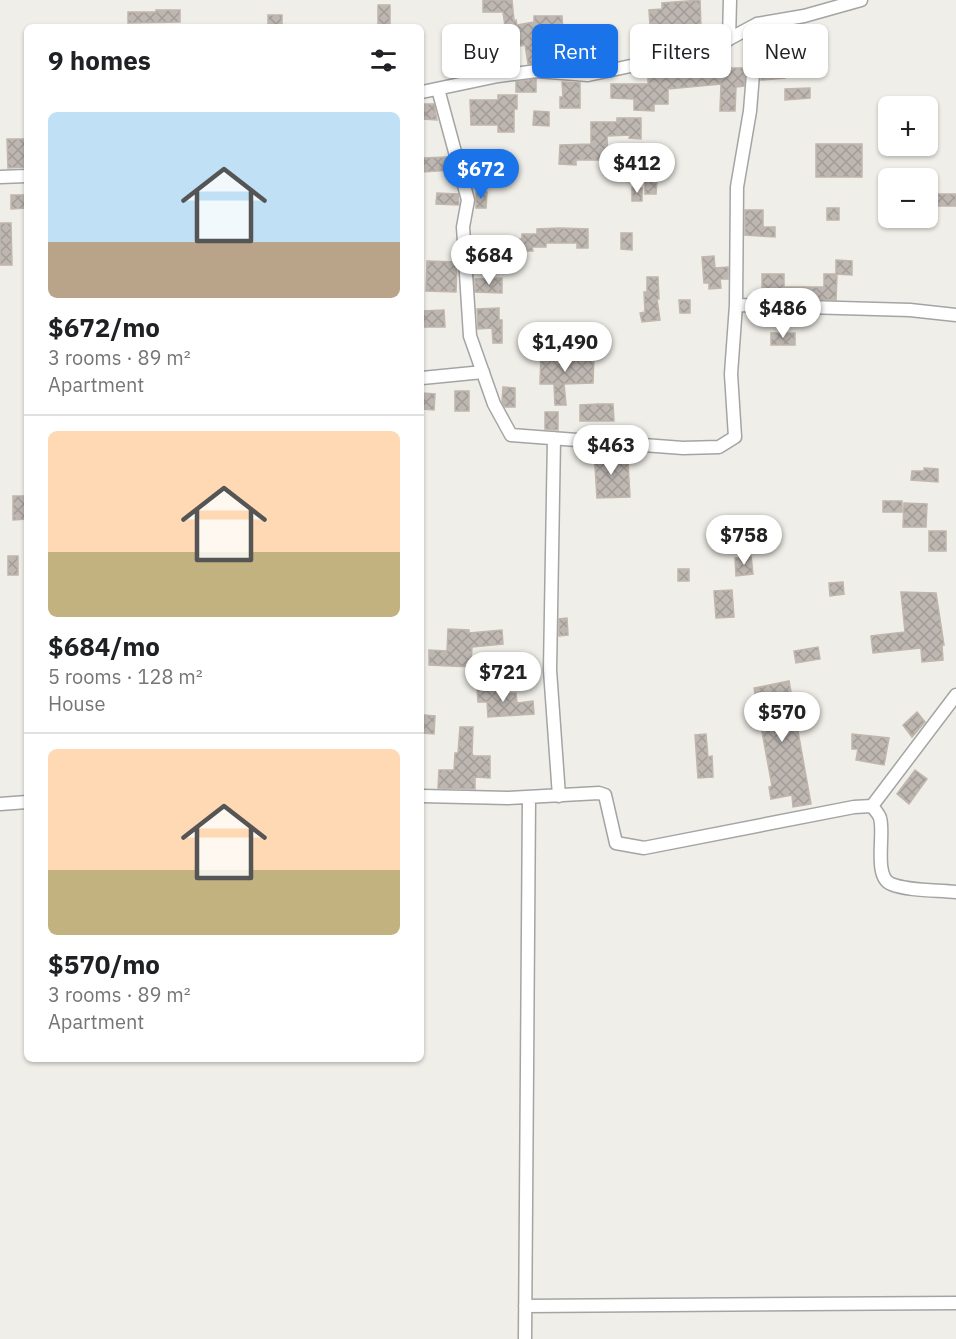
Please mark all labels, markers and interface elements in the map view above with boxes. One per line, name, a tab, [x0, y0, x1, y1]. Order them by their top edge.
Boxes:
chip: Buy	[442, 24, 520, 78]
chip: Rent	[532, 24, 618, 78]
chip: Filters	[630, 24, 731, 78]
chip: New	[743, 24, 828, 78]
text: 9 homes	[48, 43, 151, 77]
icon: filters	[367, 44, 400, 77]
map controls	[878, 96, 938, 228]
button: +	[878, 96, 938, 156]
pin: $412	[601, 143, 673, 194]
pin: $672	[445, 149, 517, 200]
text: $412	[613, 149, 661, 176]
icon: home	[170, 151, 278, 259]
text: $672	[457, 155, 505, 182]
button: −	[878, 168, 938, 228]
pin: $684	[453, 235, 525, 286]
text: $684	[465, 241, 513, 268]
pin: $486	[747, 288, 819, 339]
text: $486	[759, 294, 807, 321]
text: $672/mo	[48, 310, 160, 344]
pin: $1,490	[516, 322, 614, 373]
text: $1,490	[532, 328, 598, 355]
text: 3 rooms · 89 m²	[48, 344, 191, 371]
text: Apartment	[48, 371, 144, 398]
pin: $463	[575, 425, 647, 476]
text: $463	[587, 431, 635, 458]
icon: home	[170, 470, 278, 578]
pin: $758	[708, 515, 780, 566]
text: $758	[720, 521, 768, 548]
text: $684/mo	[48, 629, 160, 663]
pin: $721	[467, 652, 539, 703]
text: $721	[479, 658, 527, 685]
text: 5 rooms · 128 m²	[48, 663, 203, 690]
text: House	[48, 690, 105, 717]
pin: $570	[746, 692, 818, 743]
text: $570	[758, 698, 806, 725]
icon: home	[170, 788, 278, 896]
text: $570/mo	[48, 947, 160, 981]
text: 3 rooms · 89 m²	[48, 981, 191, 1008]
text: Apartment	[48, 1008, 144, 1035]

